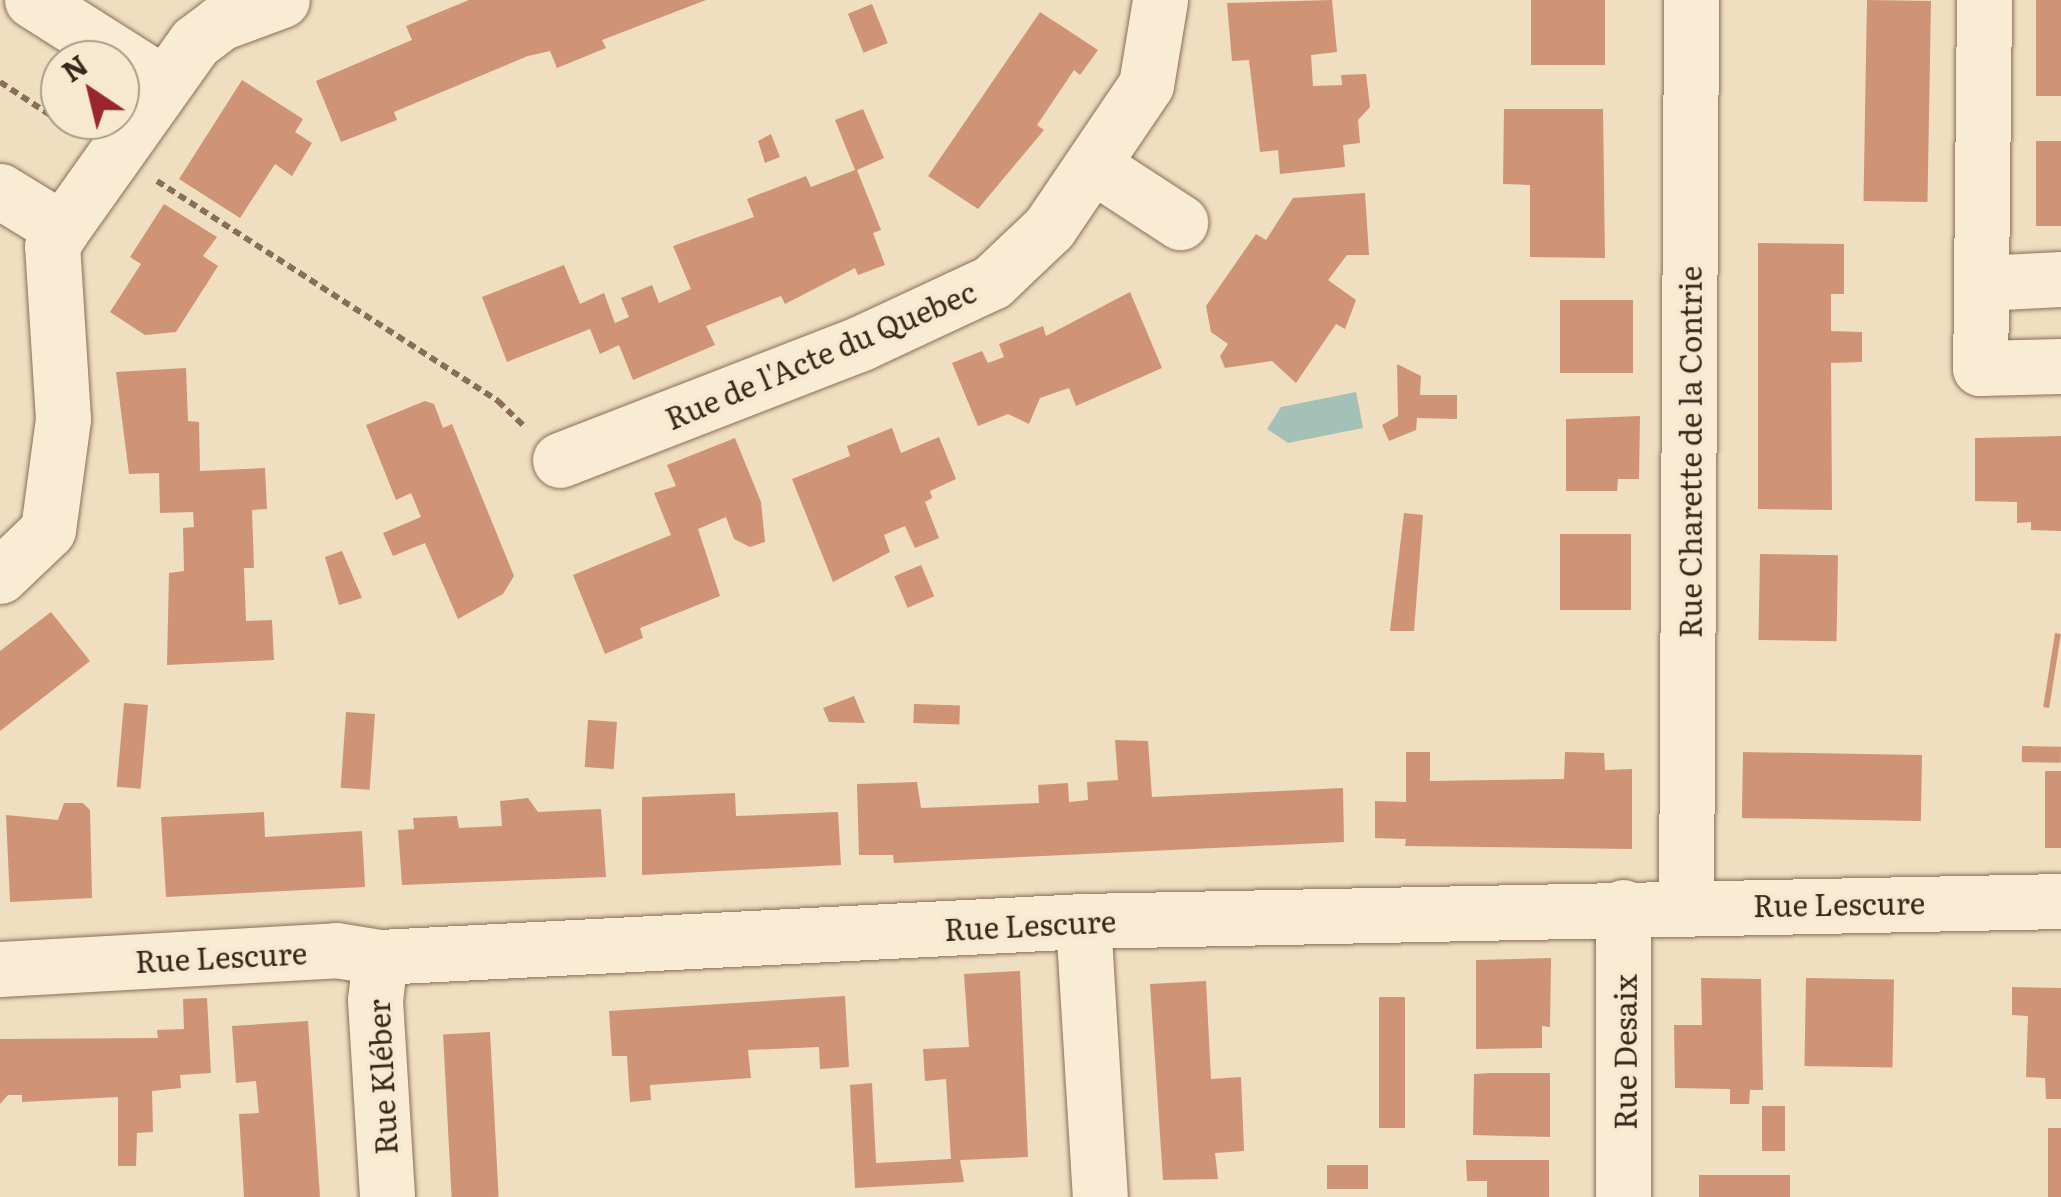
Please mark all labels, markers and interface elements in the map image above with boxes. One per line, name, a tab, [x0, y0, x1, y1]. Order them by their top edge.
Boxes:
north arrow	[40, 40, 140, 140]
text: N	[52, 43, 96, 91]
street label: Rue Charette de la Contrie	[1671, 266, 1707, 638]
street label: Rue de l'Acte du Quebec	[659, 272, 981, 436]
street label: Rue Lescure	[1753, 883, 1925, 923]
street label: Rue Lescure	[943, 902, 1117, 946]
street label: Rue Lescure	[134, 934, 308, 978]
street label: Rue Desaix	[1606, 974, 1642, 1130]
street label: Rue Kléber	[359, 998, 403, 1156]

